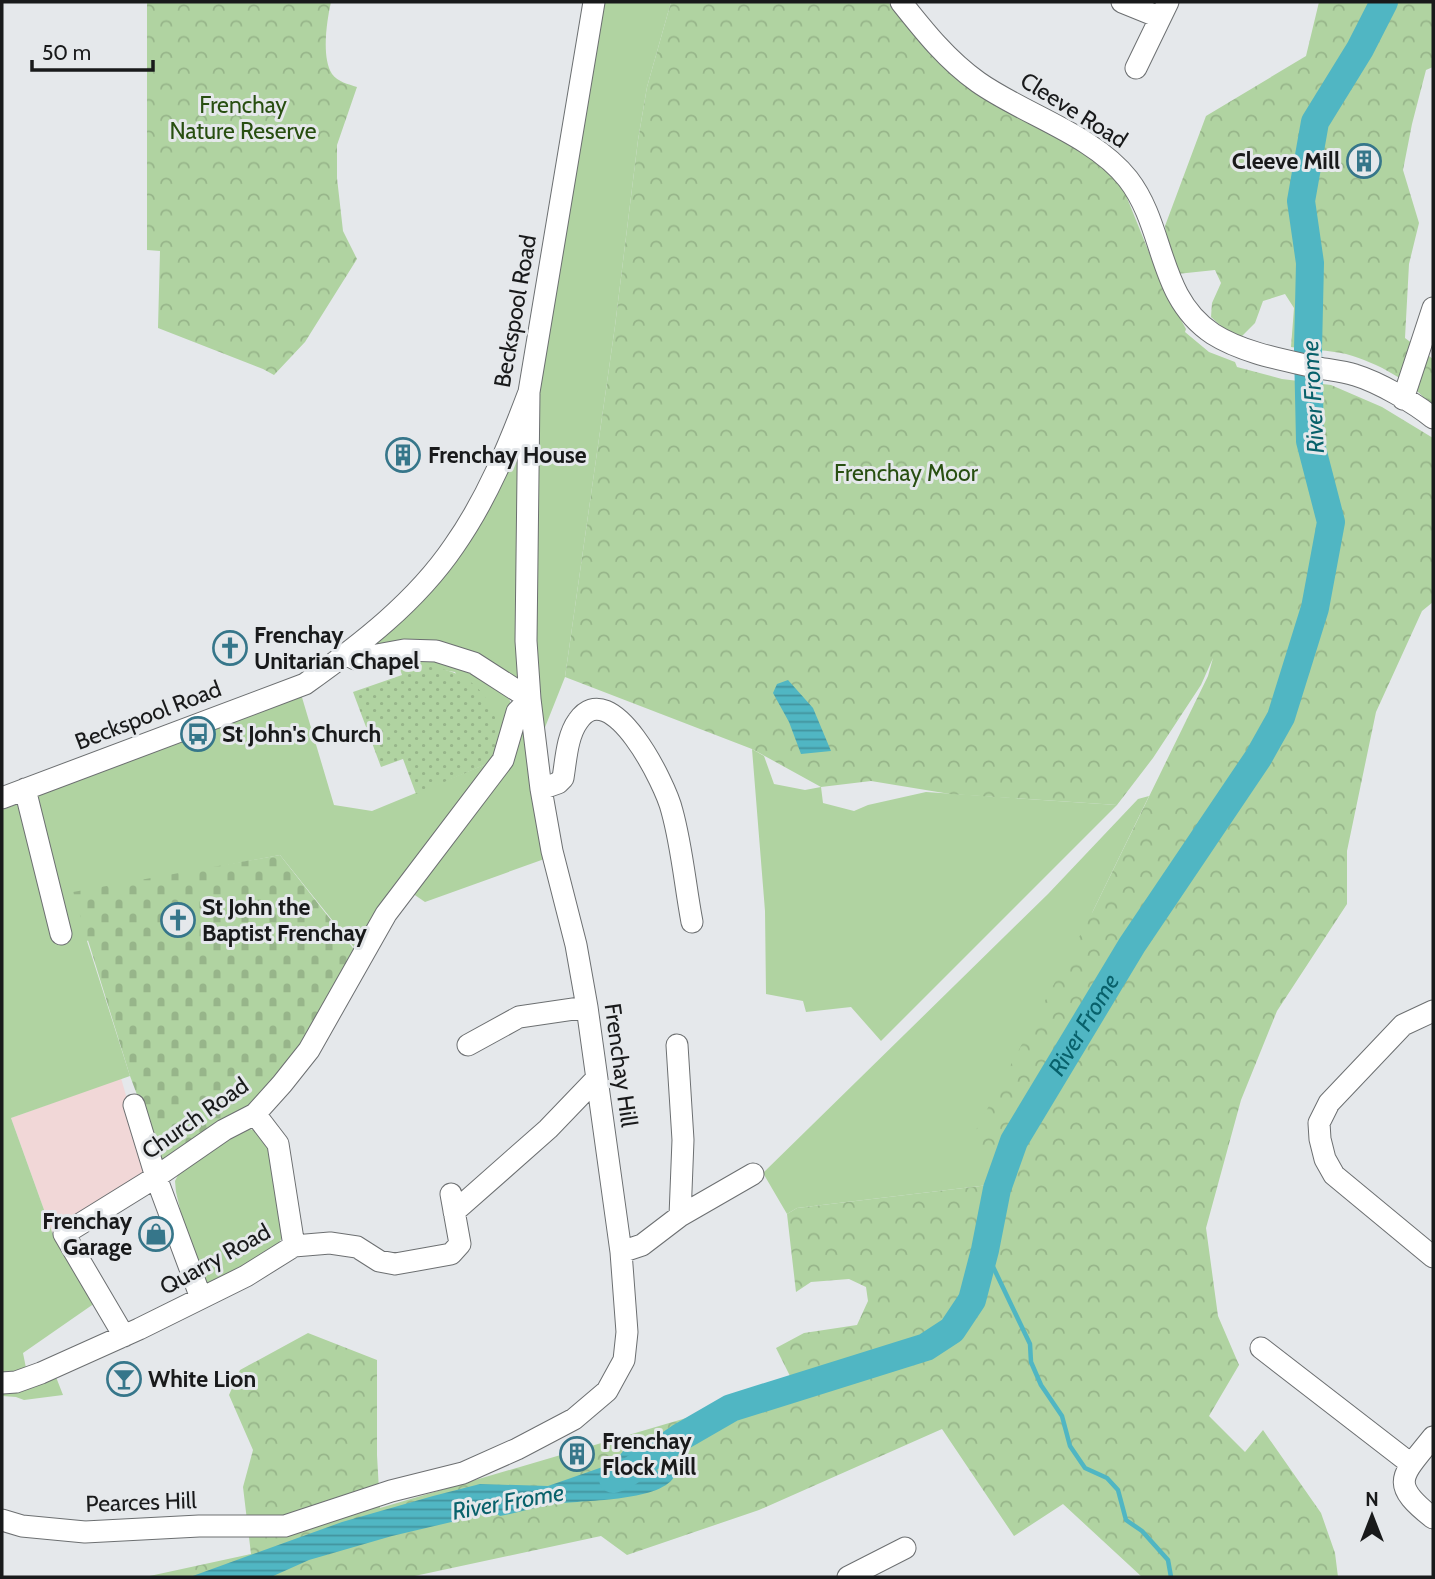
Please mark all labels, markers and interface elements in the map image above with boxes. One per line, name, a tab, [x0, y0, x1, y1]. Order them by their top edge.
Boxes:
scale bar	[32, 28, 152, 72]
text: 50 m	[42, 40, 91, 65]
street label: Cleeve Road	[1015, 66, 1133, 154]
park label: Frenchay Nature Reserve	[169, 91, 317, 145]
building icon: Cleeve Mill	[1345, 142, 1383, 180]
place label: Cleeve Mill	[1232, 147, 1340, 175]
street label: Beckspool Road	[488, 233, 542, 389]
water label: River Frome	[1295, 340, 1330, 454]
building icon: Frenchay House	[384, 436, 422, 474]
place label: Frenchay House	[428, 441, 587, 469]
park label: Frenchay Moor	[834, 459, 979, 487]
place label: Frenchay Unitarian Chapel	[254, 621, 419, 675]
church icon: Frenchay Unitarian Chapel	[211, 629, 249, 667]
street label: Beckspool Road	[71, 674, 225, 756]
bus stop icon: St John's Church	[179, 715, 217, 753]
place label: St John's Church	[222, 720, 381, 748]
place label: St John the Baptist Frenchay	[202, 893, 367, 947]
church icon: St John the Baptist Frenchay	[159, 901, 197, 939]
water label: River Frome	[1042, 969, 1125, 1081]
street label: Frenchay Hill	[598, 1001, 644, 1129]
street label: Church Road	[136, 1071, 254, 1165]
place label: Frenchay Garage	[42, 1207, 133, 1261]
shop icon: Frenchay Garage	[137, 1215, 175, 1253]
street label: Quarry Road	[155, 1217, 275, 1301]
bar icon: White Lion	[105, 1360, 143, 1398]
place label: White Lion	[148, 1365, 256, 1393]
place label: Frenchay Flock Mill	[602, 1427, 696, 1481]
building icon: Frenchay Flock Mill	[558, 1435, 596, 1473]
water label: River Frome	[450, 1477, 566, 1526]
north arrow	[1337, 1481, 1407, 1551]
street label: Pearces Hill	[85, 1486, 198, 1518]
text: N	[1365, 1488, 1379, 1511]

